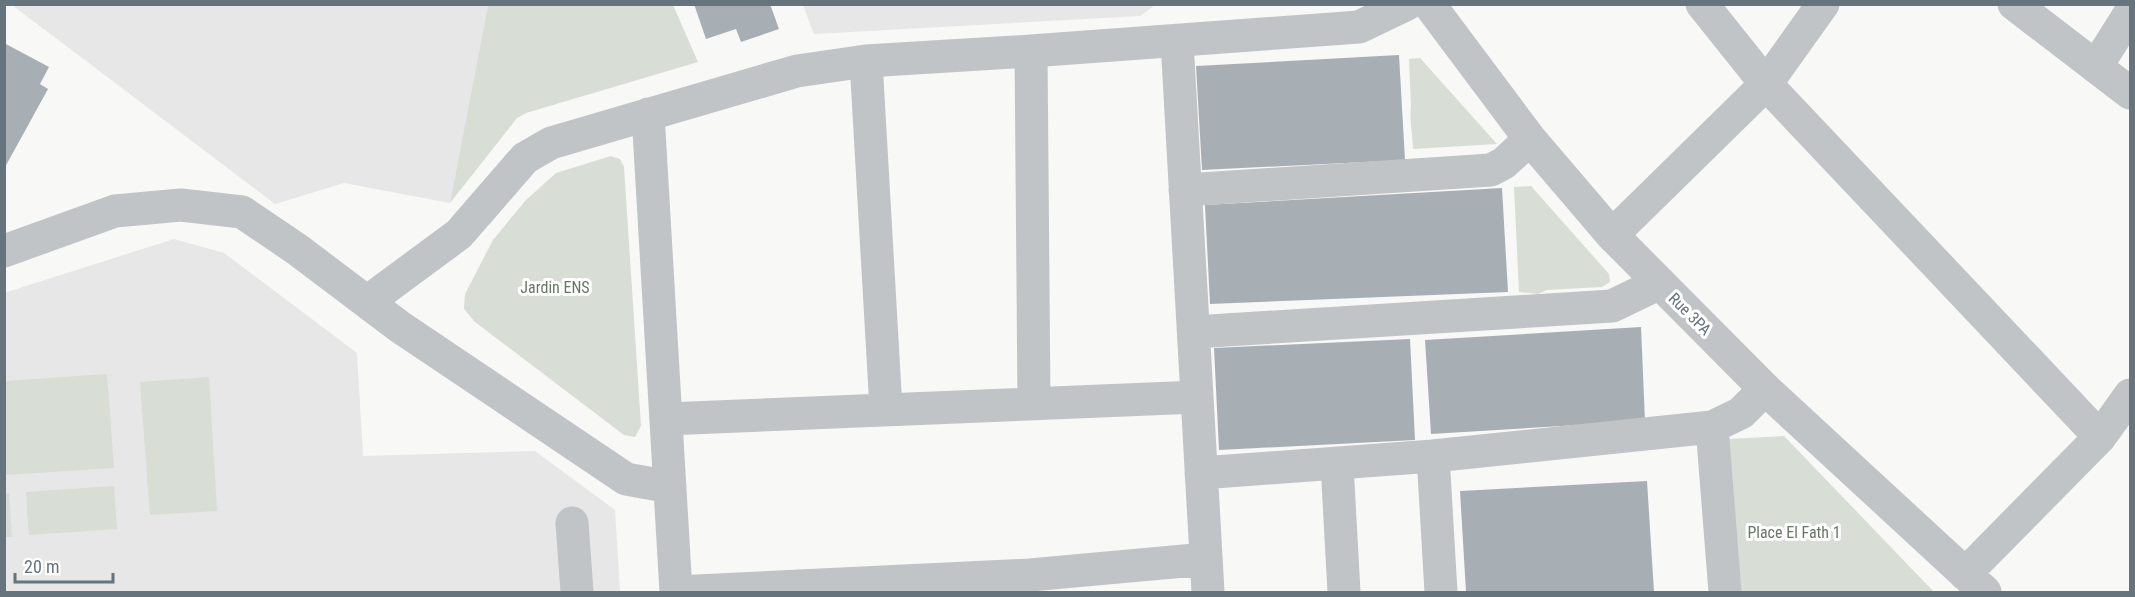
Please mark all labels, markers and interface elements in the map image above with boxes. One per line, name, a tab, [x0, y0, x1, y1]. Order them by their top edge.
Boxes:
park label: Jardin ENS	[520, 278, 590, 297]
street label: Rue 3PA	[1665, 289, 1715, 339]
park label: Place El Fath 1	[1747, 523, 1841, 542]
scale bar	[15, 546, 112, 584]
text: 20 m	[24, 556, 59, 577]

